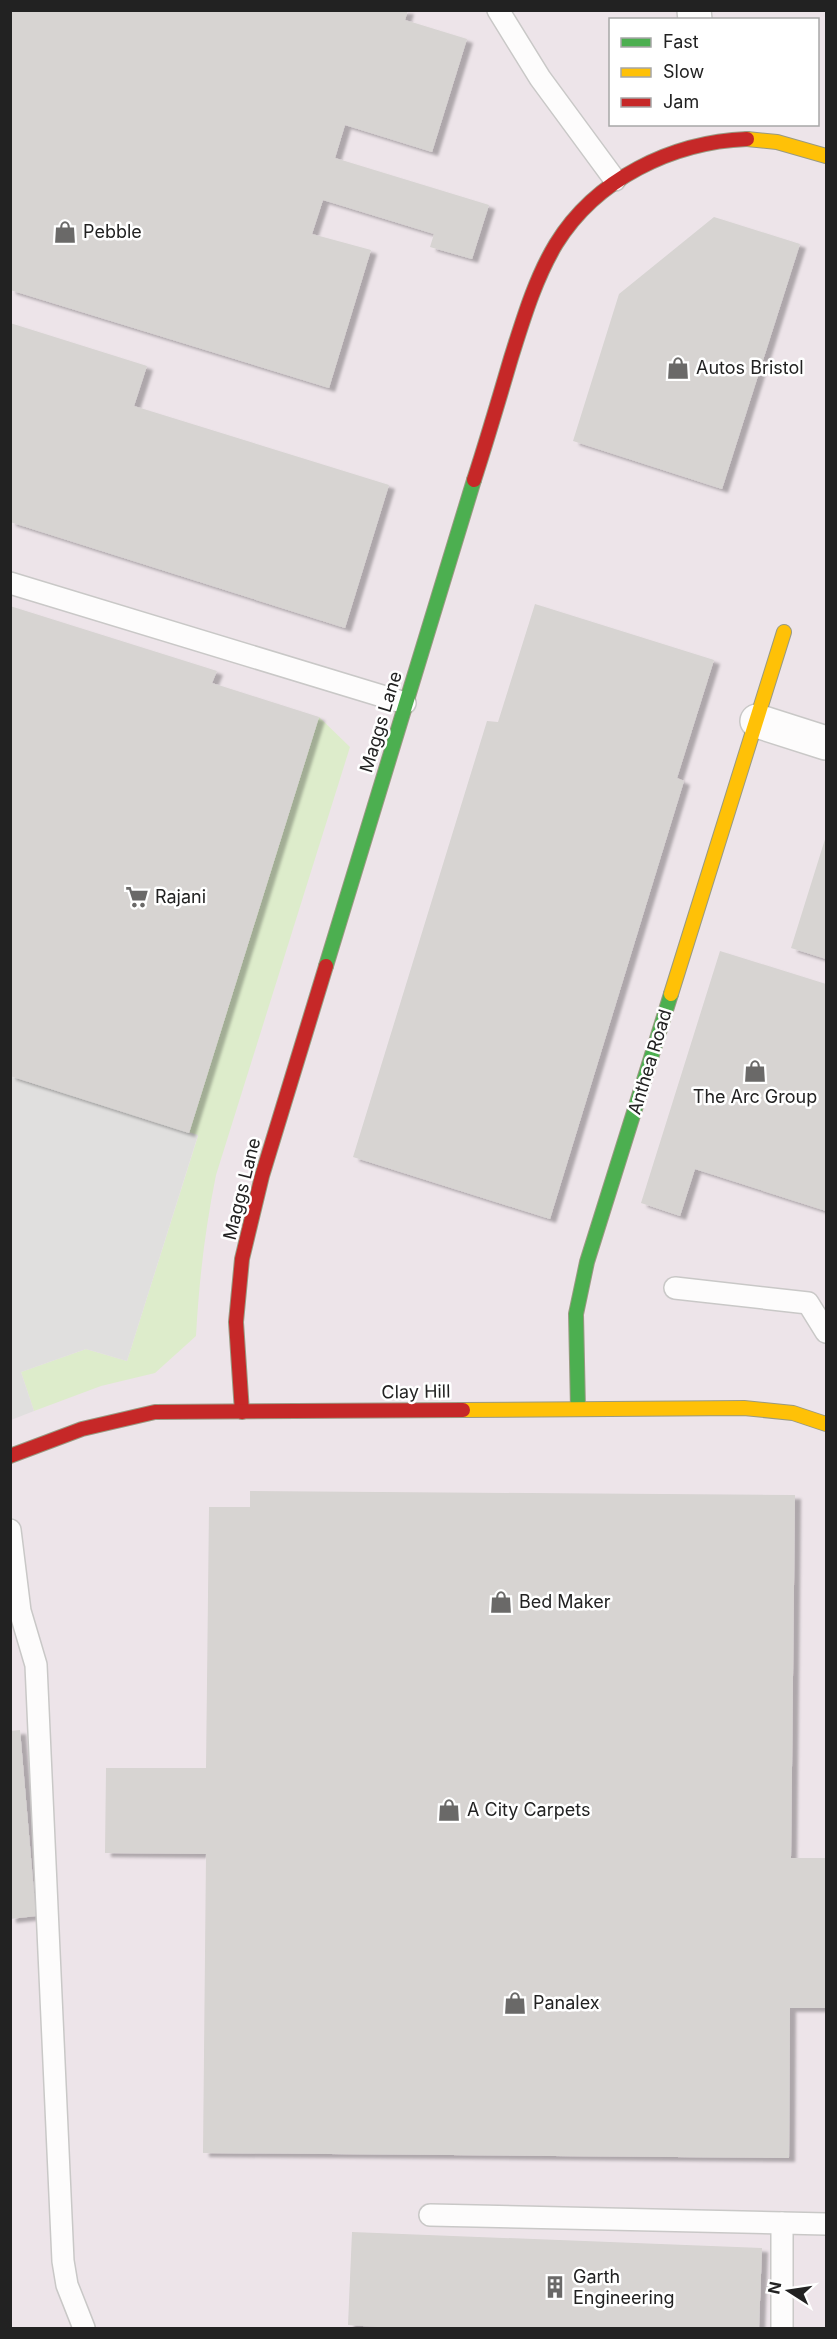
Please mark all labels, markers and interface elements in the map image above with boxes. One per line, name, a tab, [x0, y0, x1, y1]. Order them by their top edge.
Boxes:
legend	[609, 18, 819, 126]
text: Fast	[663, 31, 699, 52]
text: Slow	[663, 61, 704, 82]
text: Jam	[663, 91, 699, 112]
shop icon: Pebble	[52, 219, 78, 245]
place label: Pebble	[83, 221, 142, 242]
shop icon: Autos Bristol	[665, 355, 691, 381]
place label: Autos Bristol	[696, 357, 804, 378]
street label: Maggs Lane	[355, 669, 406, 775]
supermarket icon: Rajani	[124, 884, 150, 910]
place label: Rajani	[155, 886, 206, 907]
street label: Anthea Road	[624, 1007, 675, 1117]
shop icon: The Arc Group	[742, 1058, 768, 1084]
place label: The Arc Group	[693, 1086, 817, 1107]
street label: Maggs Lane	[219, 1136, 264, 1242]
street label: Clay Hill	[381, 1380, 451, 1403]
shop icon: Bed Maker	[488, 1589, 514, 1615]
place label: Bed Maker	[519, 1591, 611, 1612]
shop icon: A City Carpets	[436, 1797, 462, 1823]
place label: A City Carpets	[467, 1799, 590, 1820]
shop icon: Panalex	[502, 1990, 528, 2016]
place label: Panalex	[533, 1992, 600, 2013]
north arrow	[759, 2261, 819, 2321]
place label: Garth Engineering	[573, 2266, 675, 2308]
building icon: Garth Engineering	[542, 2274, 568, 2300]
text: N	[763, 2280, 785, 2296]

